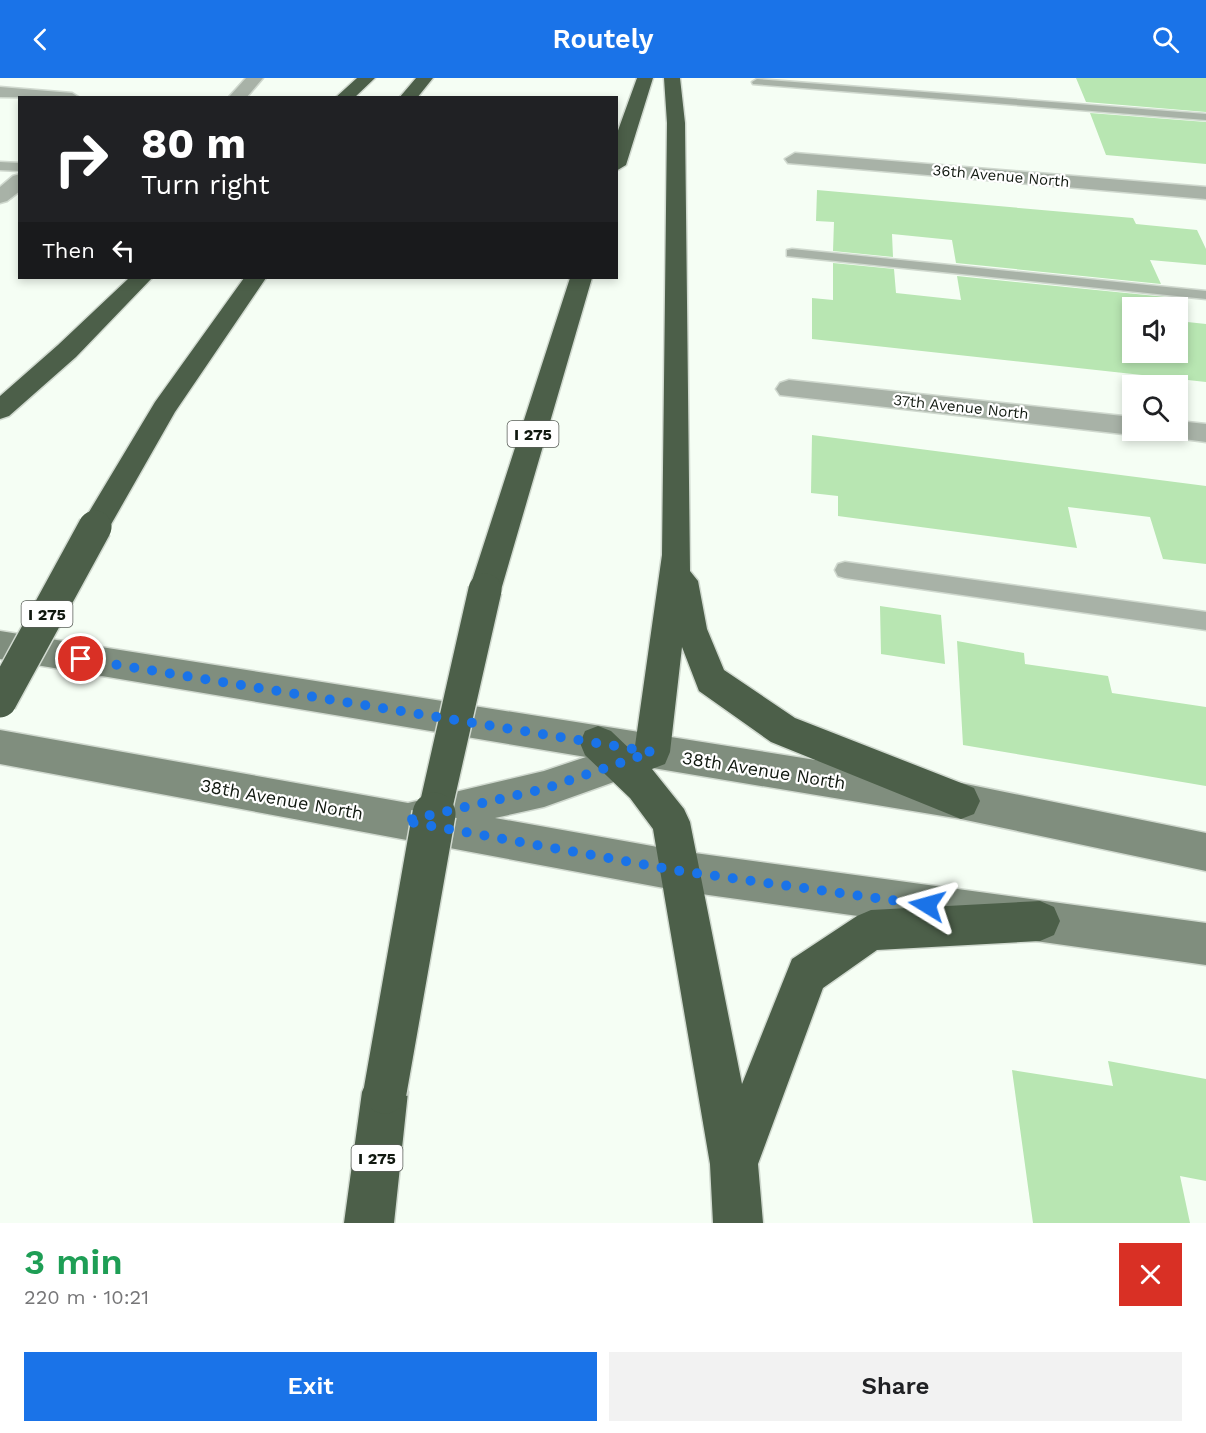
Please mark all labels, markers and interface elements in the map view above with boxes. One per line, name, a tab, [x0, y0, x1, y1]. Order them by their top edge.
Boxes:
icon: back	[24, 23, 57, 56]
text: Routely	[552, 23, 654, 55]
icon: search	[1149, 23, 1182, 56]
text: 80 m	[141, 119, 246, 168]
icon: right	[42, 120, 120, 198]
street label: 36th Avenue North	[932, 161, 1070, 191]
text: Turn right	[141, 169, 270, 201]
icon: left	[107, 234, 140, 267]
text: Then	[42, 238, 95, 263]
map controls	[1122, 297, 1188, 441]
button: sound	[1122, 297, 1188, 363]
button: search	[1122, 375, 1188, 441]
street label: 37th Avenue North	[892, 391, 1030, 423]
road number: I 275	[508, 421, 558, 447]
road number: I 275	[22, 601, 72, 627]
pin	[55, 633, 106, 684]
icon: arrive	[64, 642, 97, 675]
street label: 38th Avenue North	[681, 747, 847, 793]
street label: 38th Avenue North	[199, 774, 365, 824]
position arrow	[895, 873, 959, 937]
road number: I 275	[352, 1145, 403, 1171]
text: 3 min	[24, 1241, 123, 1283]
button: close	[1119, 1243, 1182, 1306]
text: 220 m · 10:21	[24, 1285, 149, 1309]
button: Exit	[24, 1352, 597, 1421]
button: Share	[609, 1352, 1182, 1421]

